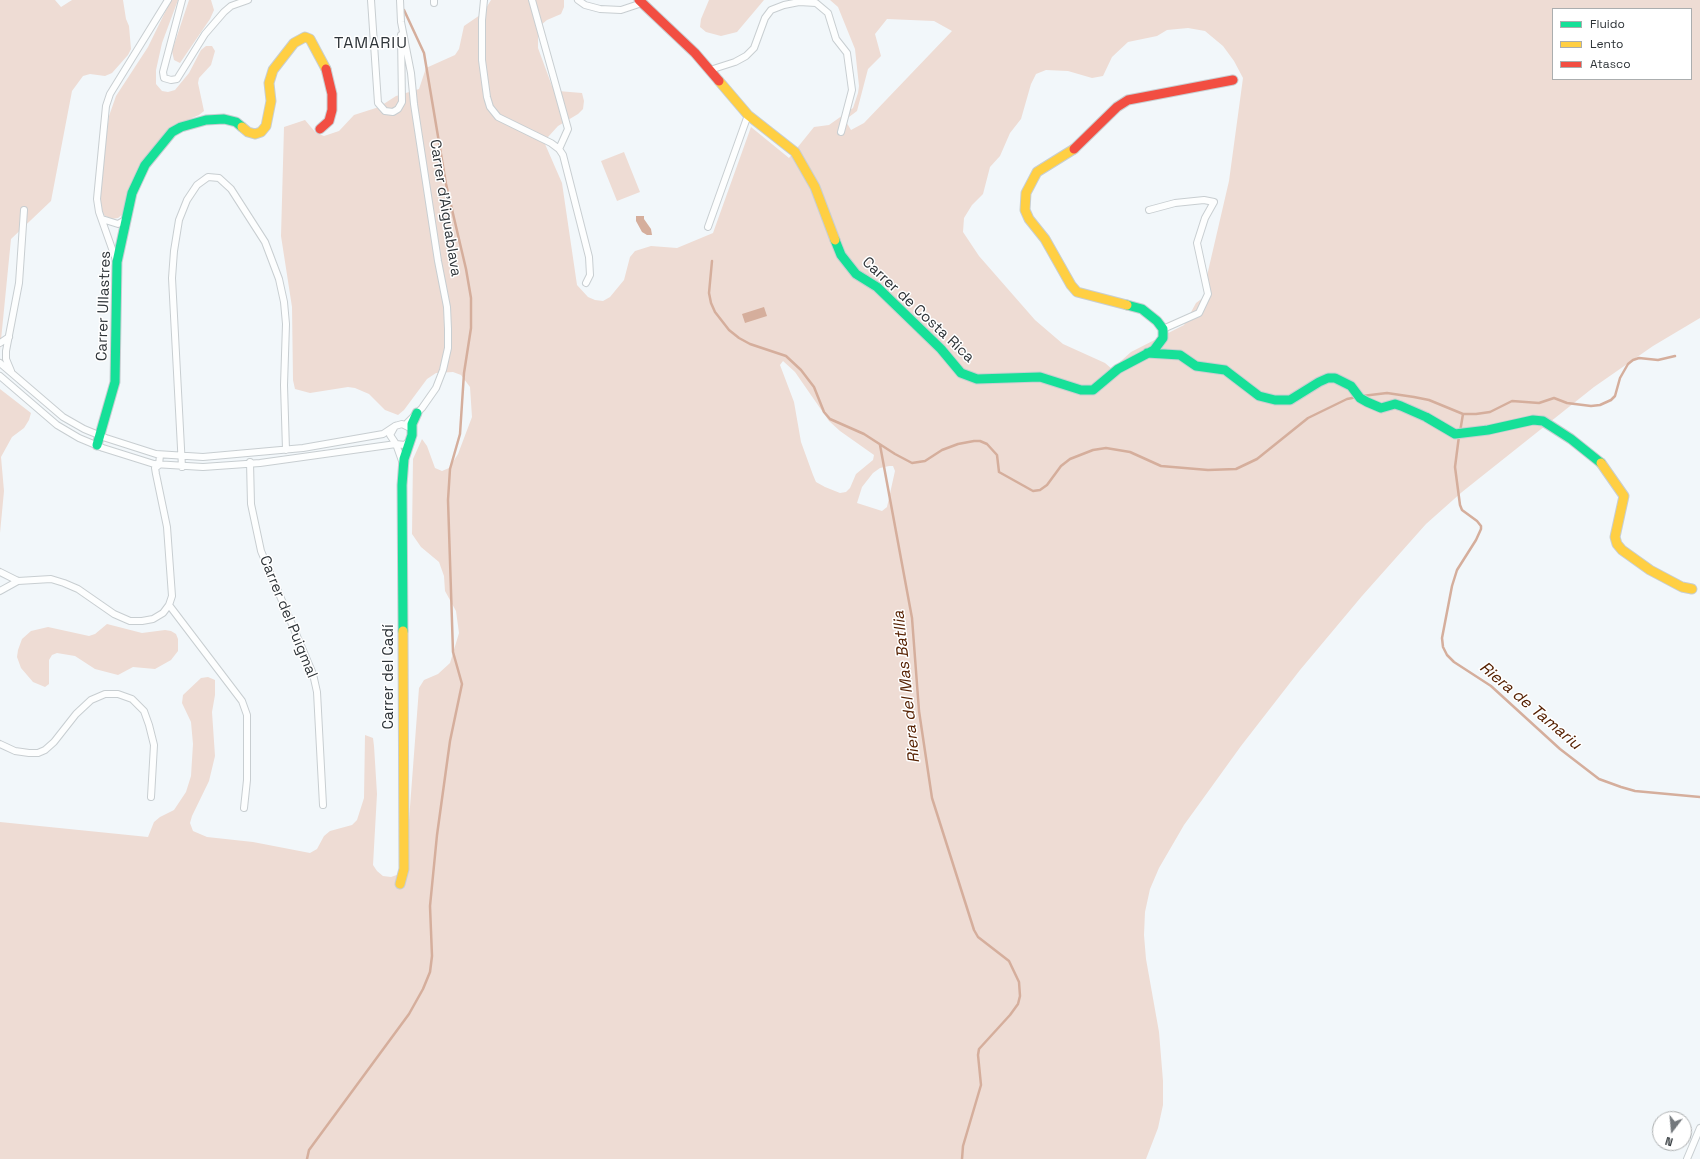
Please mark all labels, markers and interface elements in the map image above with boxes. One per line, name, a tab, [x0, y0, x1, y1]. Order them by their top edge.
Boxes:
legend	[1552, 8, 1692, 80]
text: Fluido	[1590, 16, 1625, 32]
district label: TAMARIU	[334, 34, 408, 54]
text: Lento	[1590, 36, 1624, 52]
text: Atasco	[1590, 56, 1631, 72]
street label: Carrer d'Aiguablava	[425, 138, 465, 278]
street label: Carrer Ullastres	[93, 251, 115, 361]
street label: Carrer de Costa Rica	[858, 253, 978, 367]
street label: Carrer del Puigmal	[255, 553, 321, 681]
water label: Riera del Mas Batllia	[889, 610, 925, 764]
street label: Carrer del Cadí	[380, 624, 398, 730]
water label: Riera de Tamariu	[1475, 658, 1585, 754]
north arrow	[1652, 1111, 1692, 1151]
text: N	[1663, 1134, 1674, 1149]

